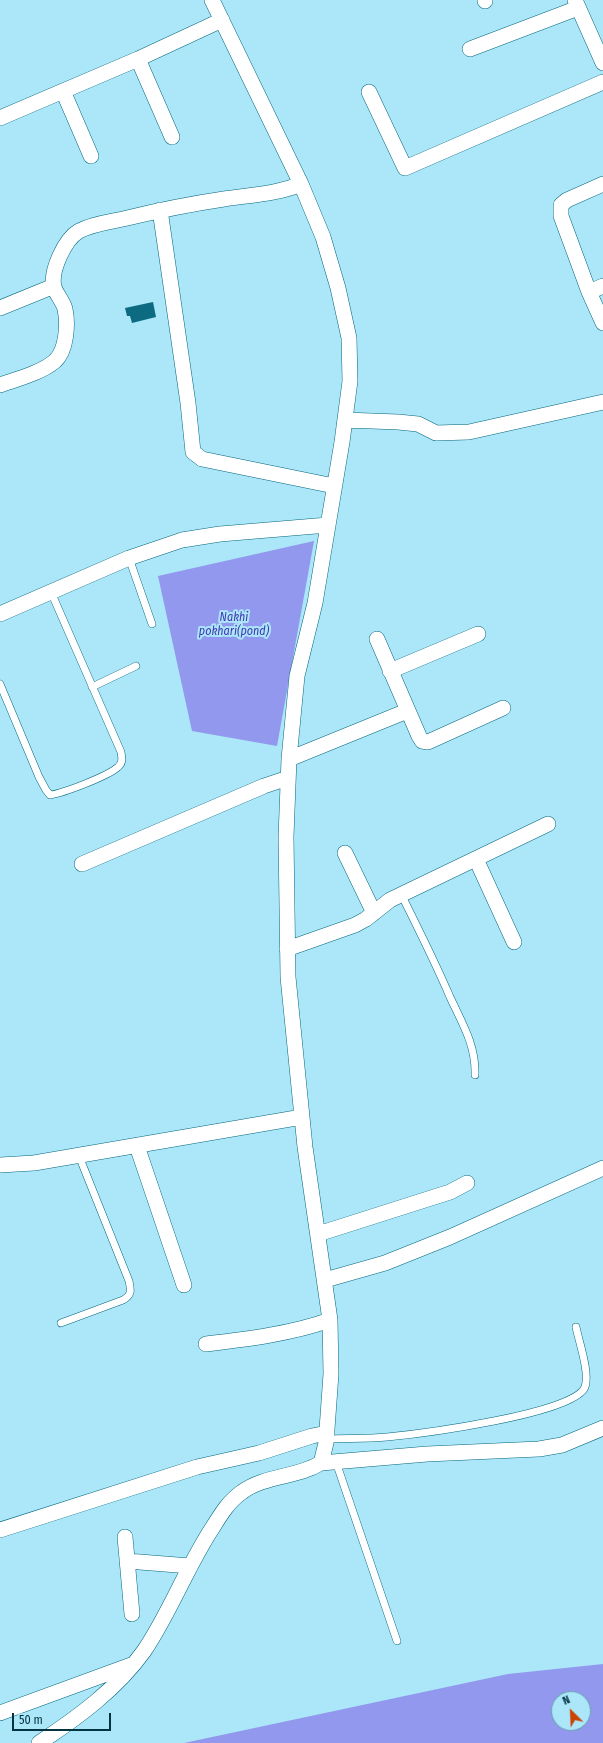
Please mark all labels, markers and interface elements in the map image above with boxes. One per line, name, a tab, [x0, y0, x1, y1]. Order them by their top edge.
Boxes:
water label: Nakhi pokhari(pond)	[199, 611, 269, 639]
north arrow	[551, 1691, 591, 1731]
text: N	[561, 1693, 572, 1708]
scale bar	[14, 1705, 113, 1731]
text: 50 m	[19, 1713, 43, 1727]

